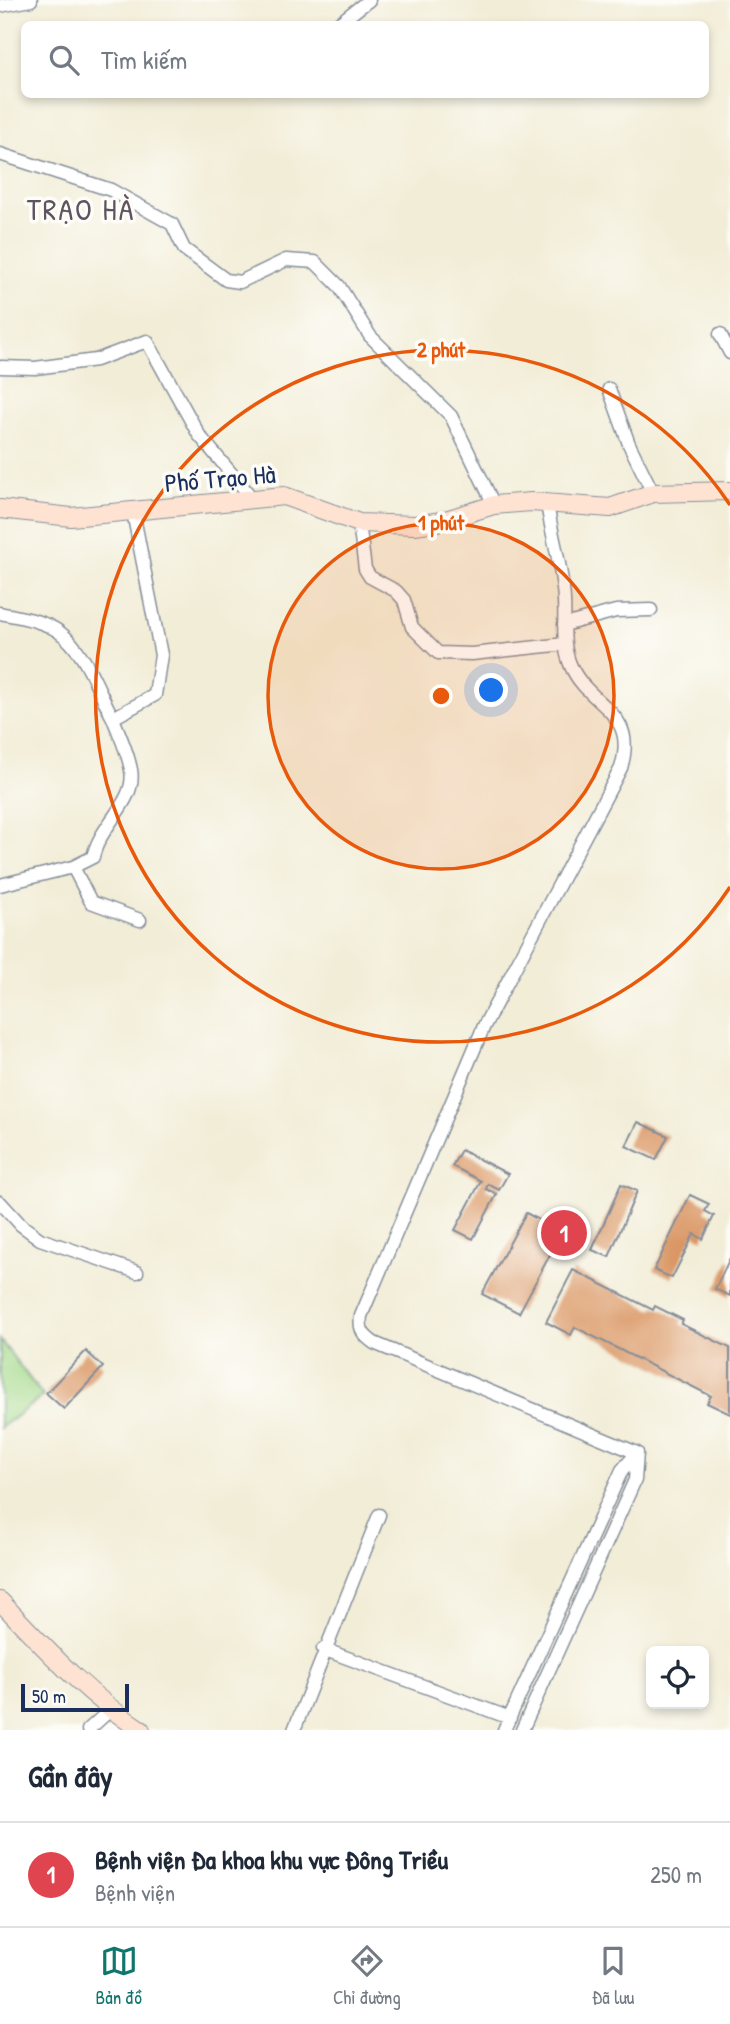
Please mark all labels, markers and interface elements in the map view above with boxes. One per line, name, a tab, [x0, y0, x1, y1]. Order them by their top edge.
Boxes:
search box	[21, 21, 709, 98]
icon: search	[45, 41, 83, 79]
text: Tìm kiếm	[101, 42, 187, 77]
district label: TRẠO HÀ	[27, 189, 135, 229]
text: 2 phút	[417, 335, 466, 365]
street label: Phố Trạo Hà	[163, 456, 277, 500]
text: 1 phút	[418, 508, 465, 538]
your location	[474, 673, 508, 707]
centre of rings	[429, 684, 453, 708]
pin: 1	[541, 1207, 587, 1259]
map controls	[646, 1646, 709, 1709]
button: locate	[646, 1646, 709, 1709]
scale bar	[21, 1681, 130, 1713]
text: 50 m	[32, 1683, 66, 1709]
text: Gần đây	[28, 1756, 113, 1796]
text: Bệnh viện Đa khoa khu vực Đông Triều	[95, 1842, 448, 1877]
text: 1	[47, 1859, 55, 1890]
text: 250 m	[650, 1859, 702, 1890]
text: Bệnh viện	[95, 1877, 175, 1908]
tab: Bản đồ	[96, 1942, 142, 2010]
tab: Chỉ đường	[333, 1942, 401, 2010]
tab: Đã lưu	[592, 1942, 634, 2010]

